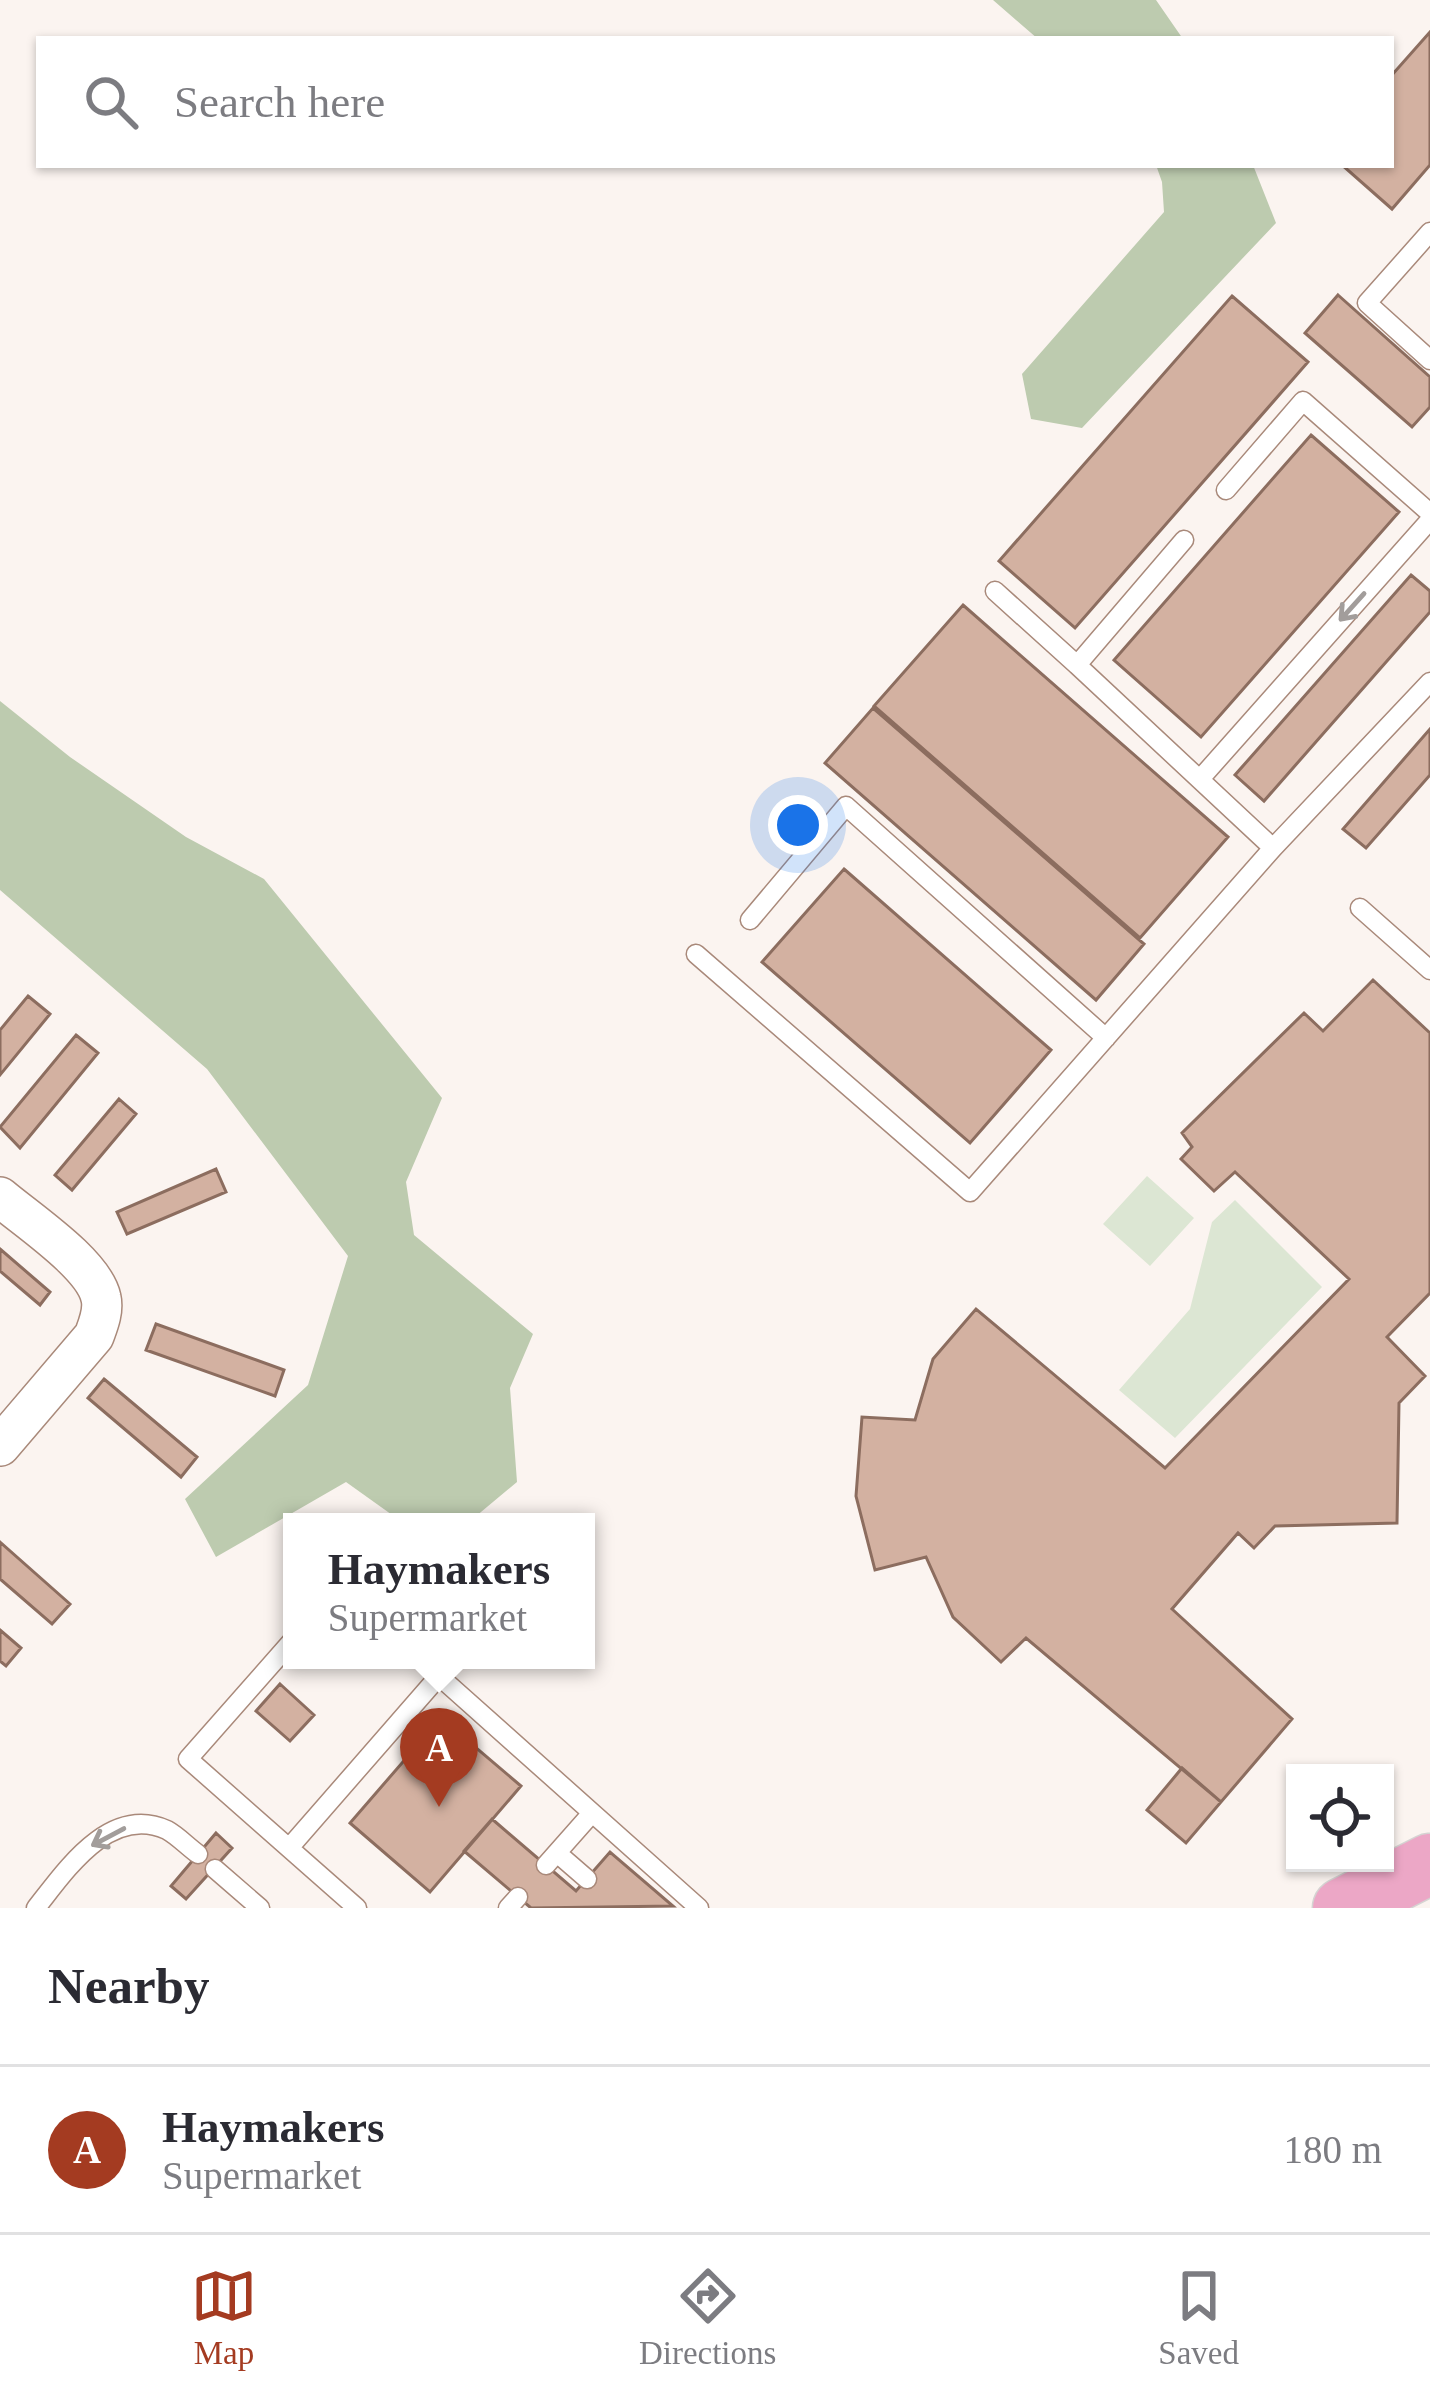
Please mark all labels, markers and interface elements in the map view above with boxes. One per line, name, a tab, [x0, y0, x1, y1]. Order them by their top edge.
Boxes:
search box	[36, 36, 1394, 168]
icon: search	[78, 69, 144, 135]
text: Search here	[174, 77, 385, 127]
one-way arrow	[1339, 591, 1366, 622]
your location	[768, 795, 828, 855]
popup	[283, 1513, 595, 1669]
text: Haymakers	[328, 1544, 550, 1594]
text: Supermarket	[328, 1596, 527, 1639]
pin: A	[400, 1708, 478, 1807]
map controls	[1286, 1764, 1394, 1872]
button: locate	[1286, 1764, 1394, 1872]
one-way arrow	[91, 1826, 126, 1849]
text: Nearby	[48, 1958, 209, 2014]
text: Haymakers	[162, 2102, 384, 2152]
text: A	[73, 2128, 101, 2171]
text: 180 m	[1283, 2128, 1382, 2171]
text: Supermarket	[162, 2154, 361, 2197]
tab: Map	[191, 2263, 257, 2372]
tab: Directions	[639, 2263, 776, 2372]
tab: Saved	[1158, 2263, 1239, 2372]

